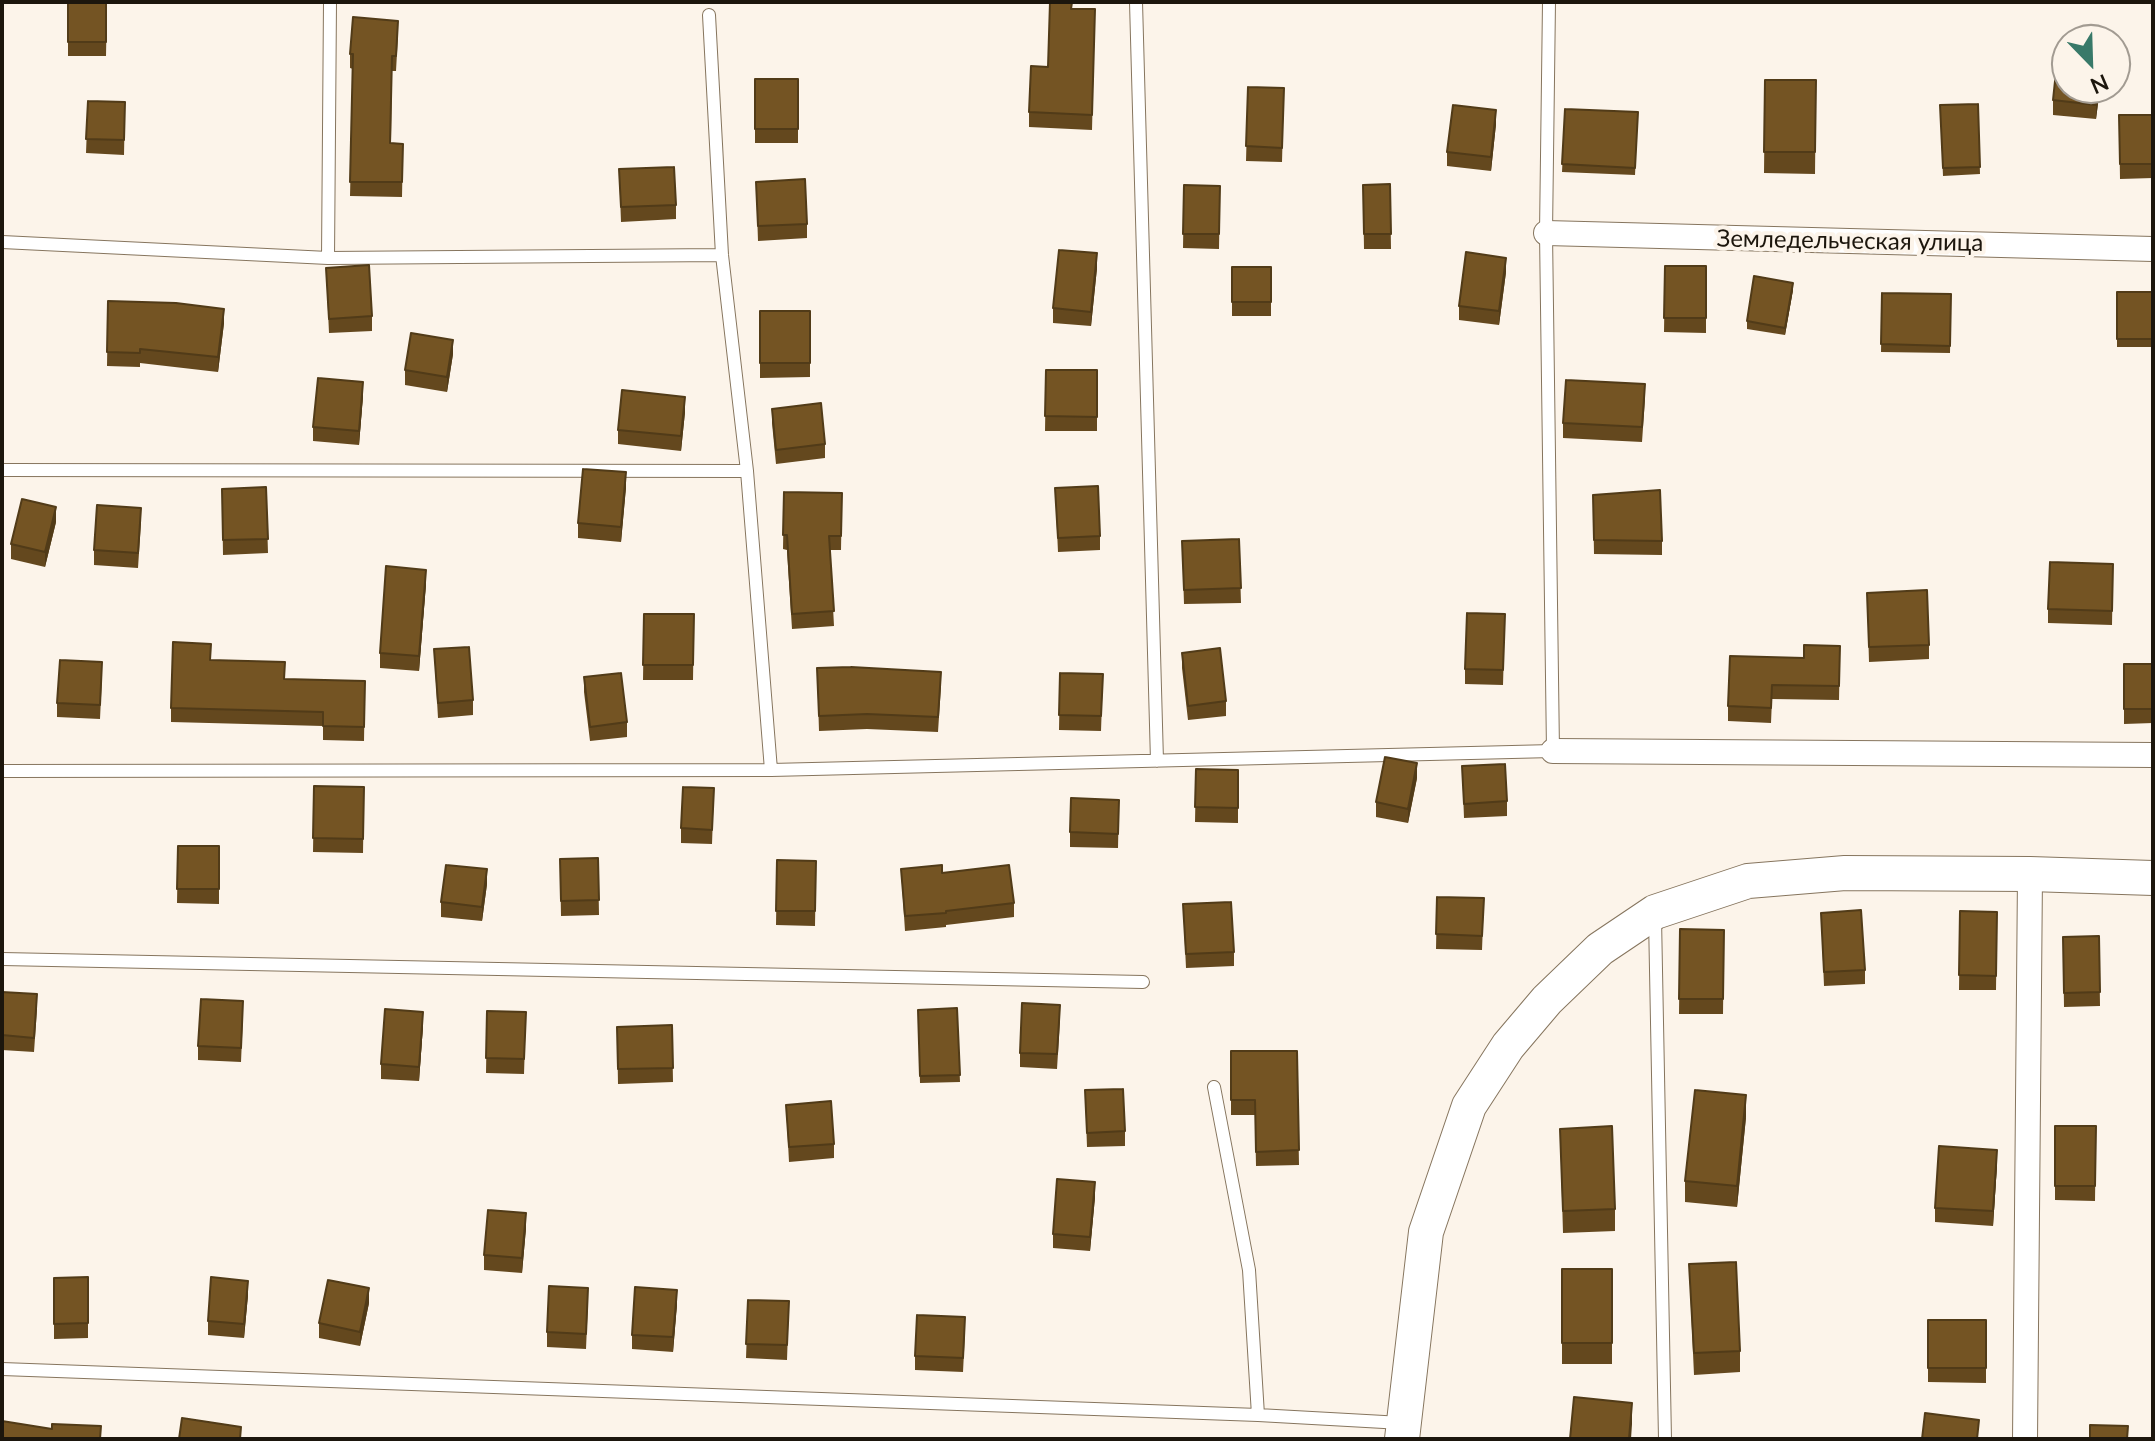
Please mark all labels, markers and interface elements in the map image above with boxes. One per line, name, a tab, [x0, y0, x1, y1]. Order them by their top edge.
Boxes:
north arrow	[2051, 24, 2131, 104]
text: N	[2087, 69, 2113, 100]
street label: Земледельческая улица	[1716, 224, 1984, 258]

